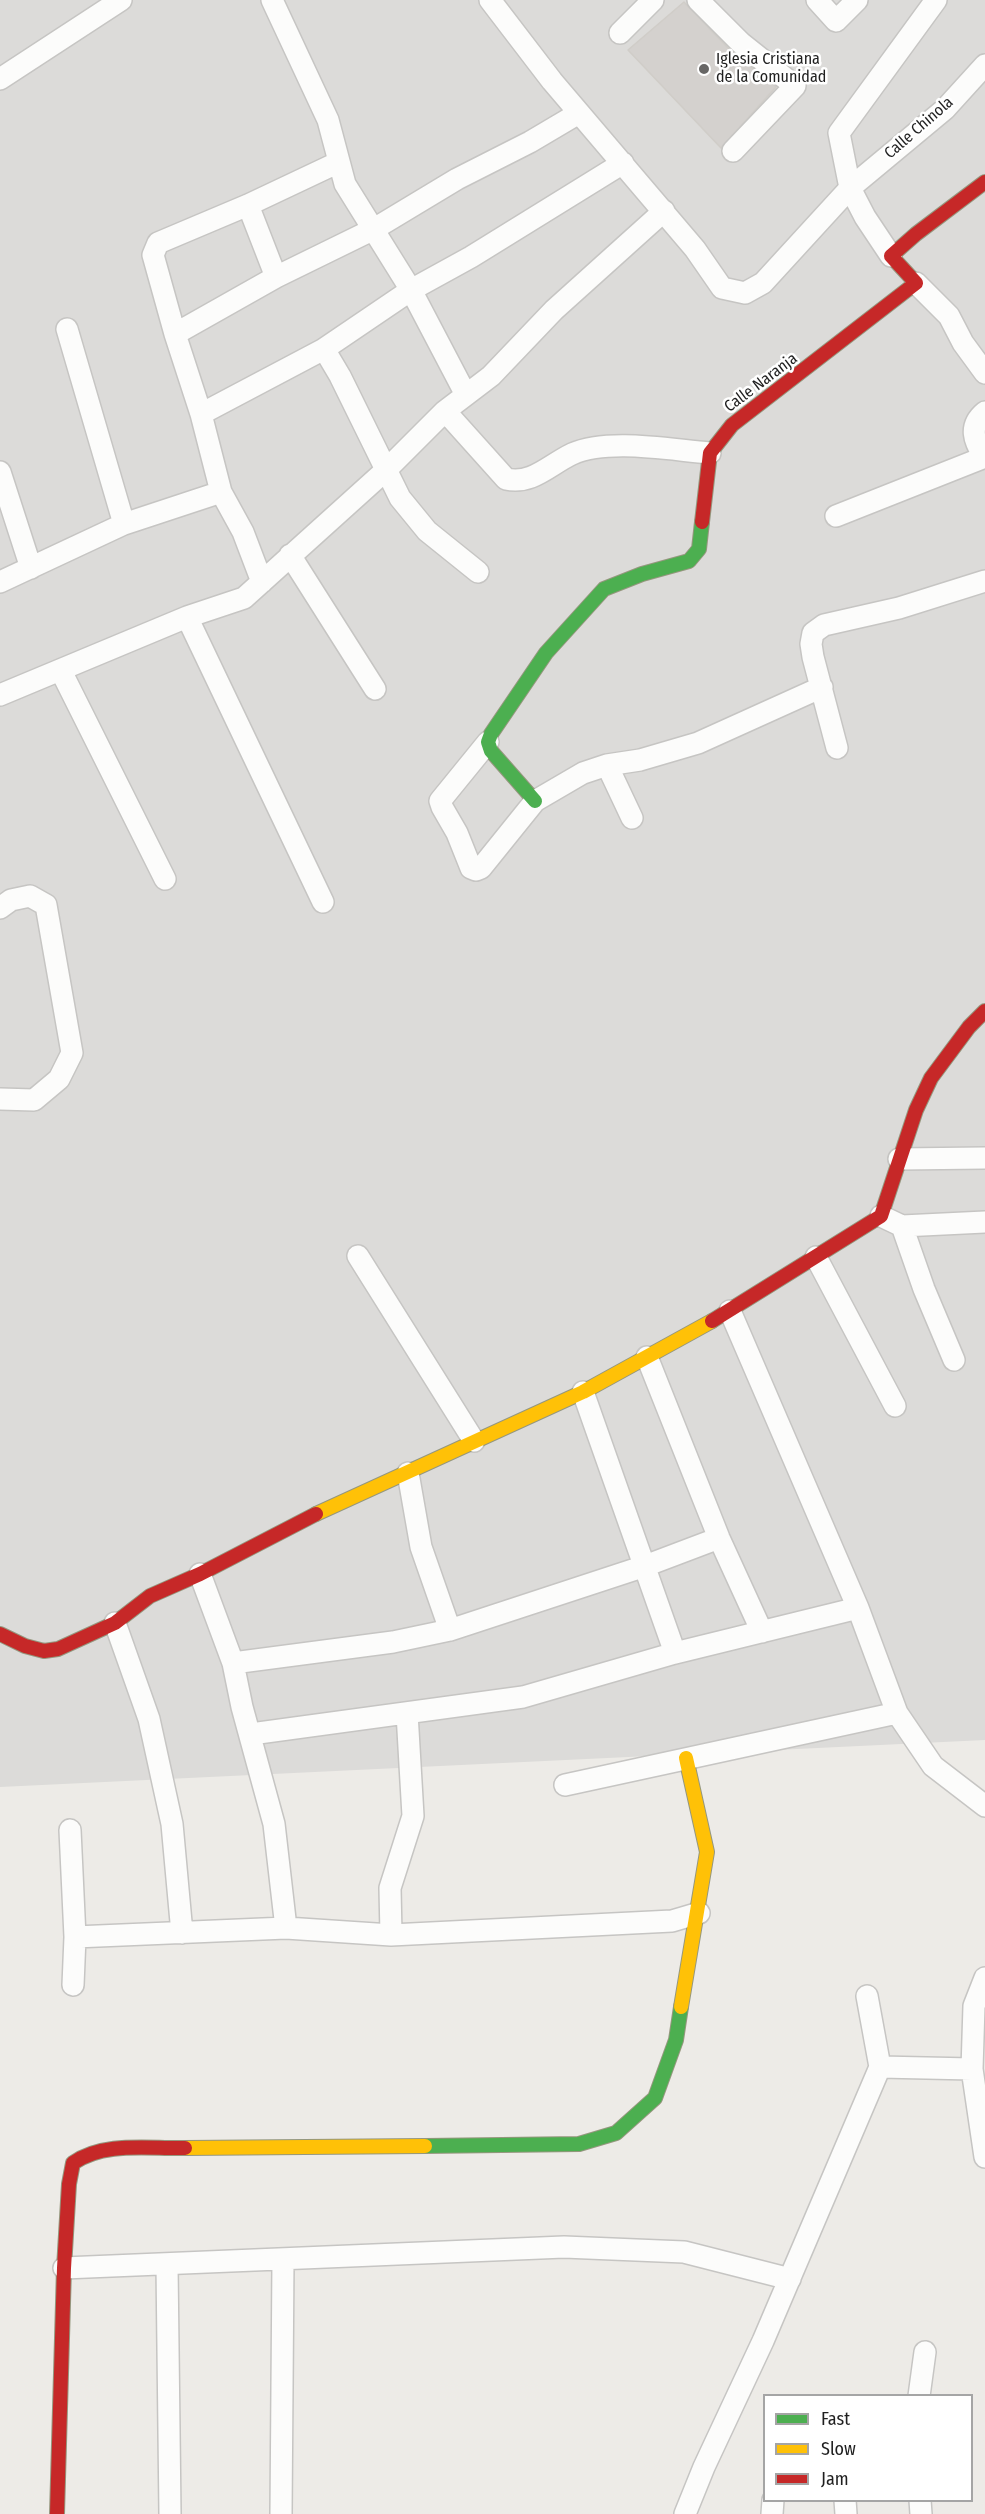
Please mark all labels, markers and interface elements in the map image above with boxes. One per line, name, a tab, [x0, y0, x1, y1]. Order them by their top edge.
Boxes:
place label: Iglesia Cristiana de la Comunidad	[716, 50, 826, 88]
marker: Iglesia Cristiana de la Comunidad	[697, 62, 711, 76]
street label: Calle Chinola	[881, 93, 957, 163]
street label: Calle Naranja	[721, 349, 801, 417]
legend	[763, 2394, 973, 2502]
text: Fast	[821, 2408, 850, 2430]
text: Slow	[821, 2438, 856, 2460]
text: Jam	[821, 2468, 849, 2490]

